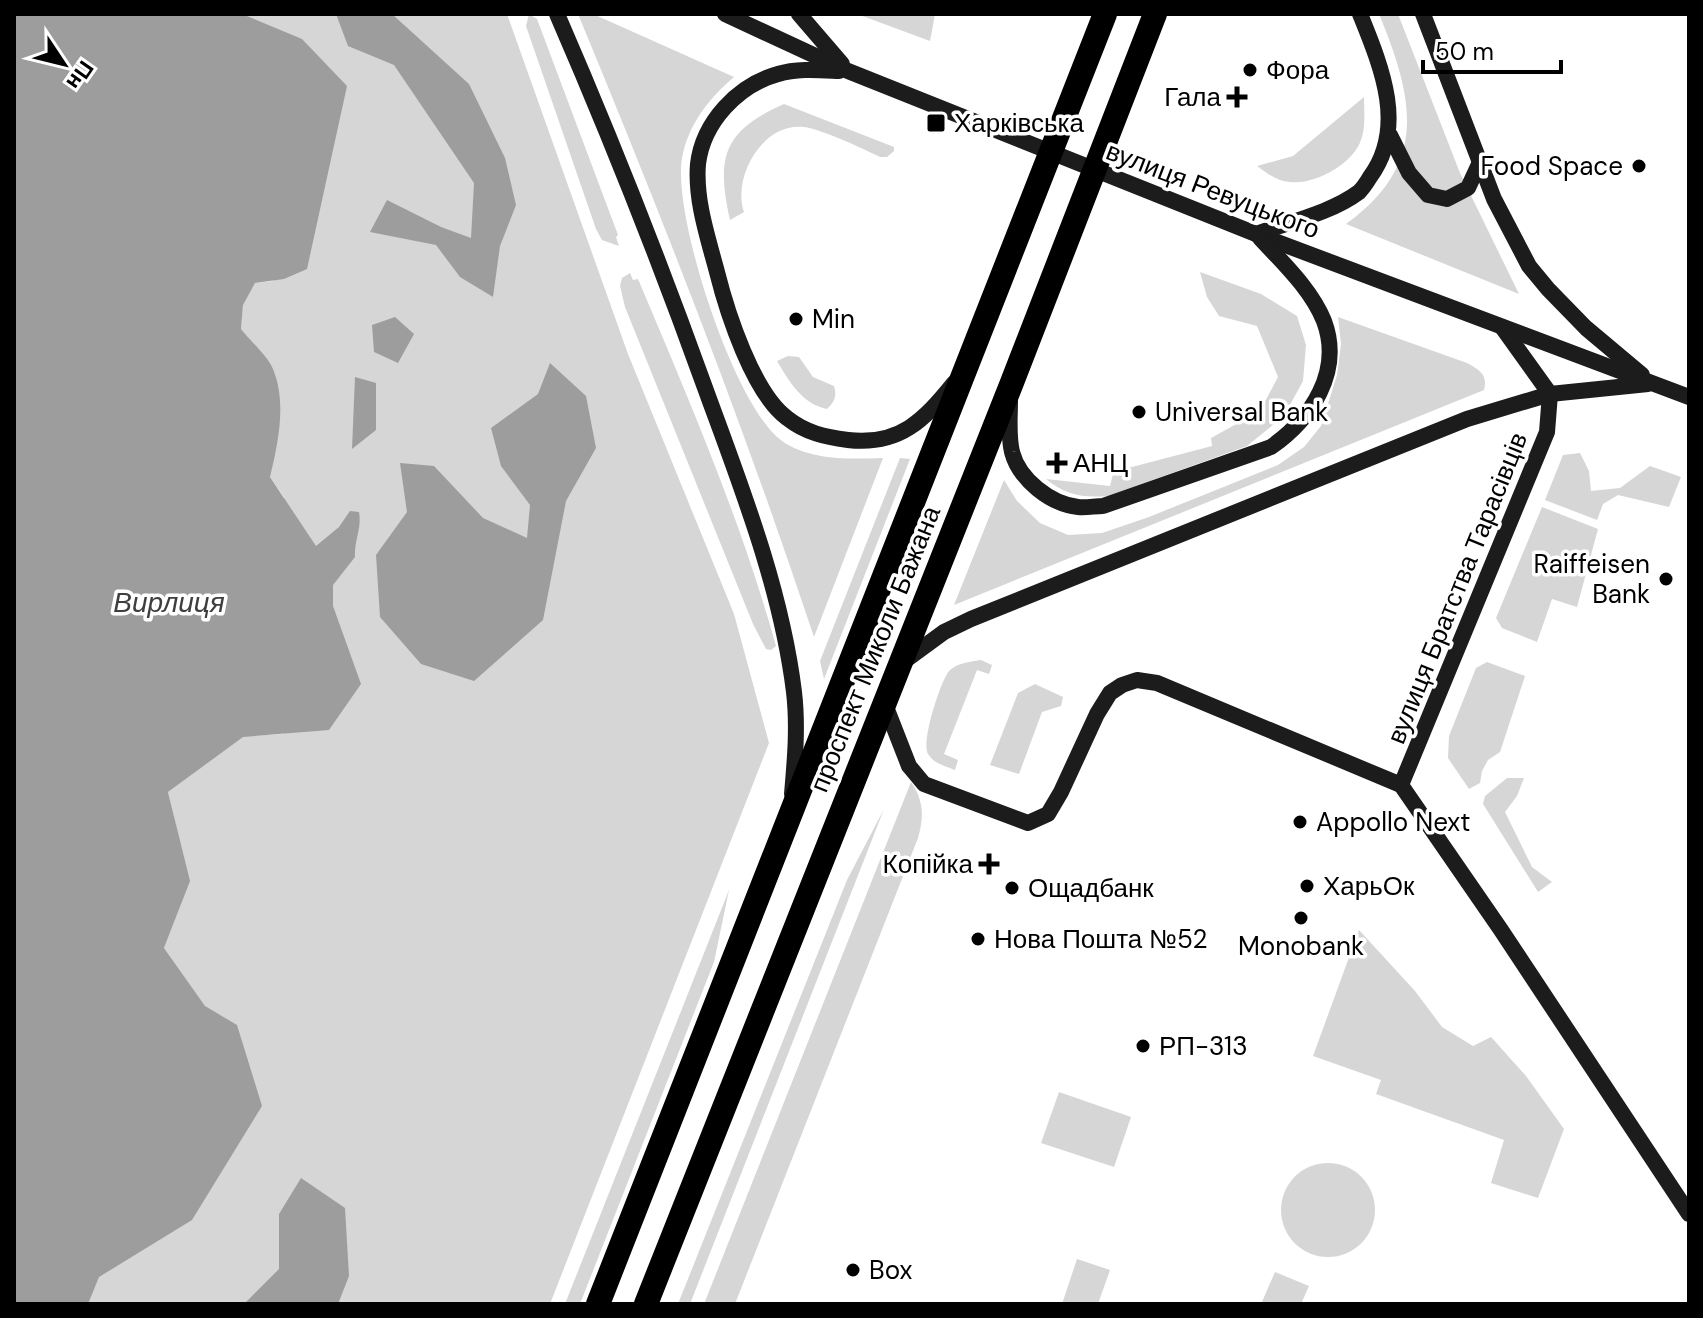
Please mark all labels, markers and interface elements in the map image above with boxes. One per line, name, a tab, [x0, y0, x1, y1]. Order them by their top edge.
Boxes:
north arrow	[24, 24, 104, 104]
scale bar	[1423, 24, 1561, 74]
text: 50 m	[1435, 36, 1494, 67]
place label: Фора	[1266, 53, 1330, 87]
text: Пн	[60, 55, 100, 95]
marker: Фора	[1241, 61, 1259, 79]
place label: Гала	[1164, 80, 1222, 114]
marker: Гала	[1228, 88, 1246, 106]
place label: Харківська	[954, 106, 1084, 140]
marker: Харківська	[925, 112, 947, 134]
street label: вулиця Ревуцького	[1101, 134, 1325, 246]
place label: Food Space	[1480, 149, 1623, 183]
marker: Food Space	[1630, 157, 1648, 175]
place label: Min	[812, 302, 855, 336]
marker: Min	[787, 310, 805, 328]
place label: Universal Bank	[1155, 395, 1328, 429]
marker: Universal Bank	[1130, 403, 1148, 421]
street label: вулиця Братства Тарасівців	[1379, 427, 1535, 749]
place label: АНЦ	[1073, 446, 1128, 480]
marker: АНЦ	[1048, 454, 1066, 472]
street label: проспект Миколи Бажана	[802, 500, 948, 797]
place label: Raiffeisen Bank	[1534, 547, 1650, 611]
marker: Raiffeisen Bank	[1657, 570, 1675, 588]
water label: Вирлиця	[113, 584, 225, 621]
place label: Appollo Next	[1316, 805, 1470, 839]
marker: Appollo Next	[1291, 813, 1309, 831]
place label: Копійка	[883, 847, 974, 881]
marker: Копійка	[980, 855, 998, 873]
place label: ХарьОк	[1323, 869, 1415, 903]
place label: Ощадбанк	[1028, 871, 1154, 905]
marker: ХарьОк	[1298, 877, 1316, 895]
marker: Ощадбанк	[1003, 879, 1021, 897]
marker: Monobank	[1292, 909, 1310, 927]
place label: Нова Пошта №52	[994, 922, 1207, 956]
place label: Monobank	[1238, 929, 1364, 963]
marker: Нова Пошта №52	[969, 930, 987, 948]
place label: РП-313	[1159, 1029, 1248, 1063]
marker: РП-313	[1134, 1037, 1152, 1055]
place label: Box	[869, 1253, 913, 1287]
marker: Box	[844, 1261, 862, 1279]

